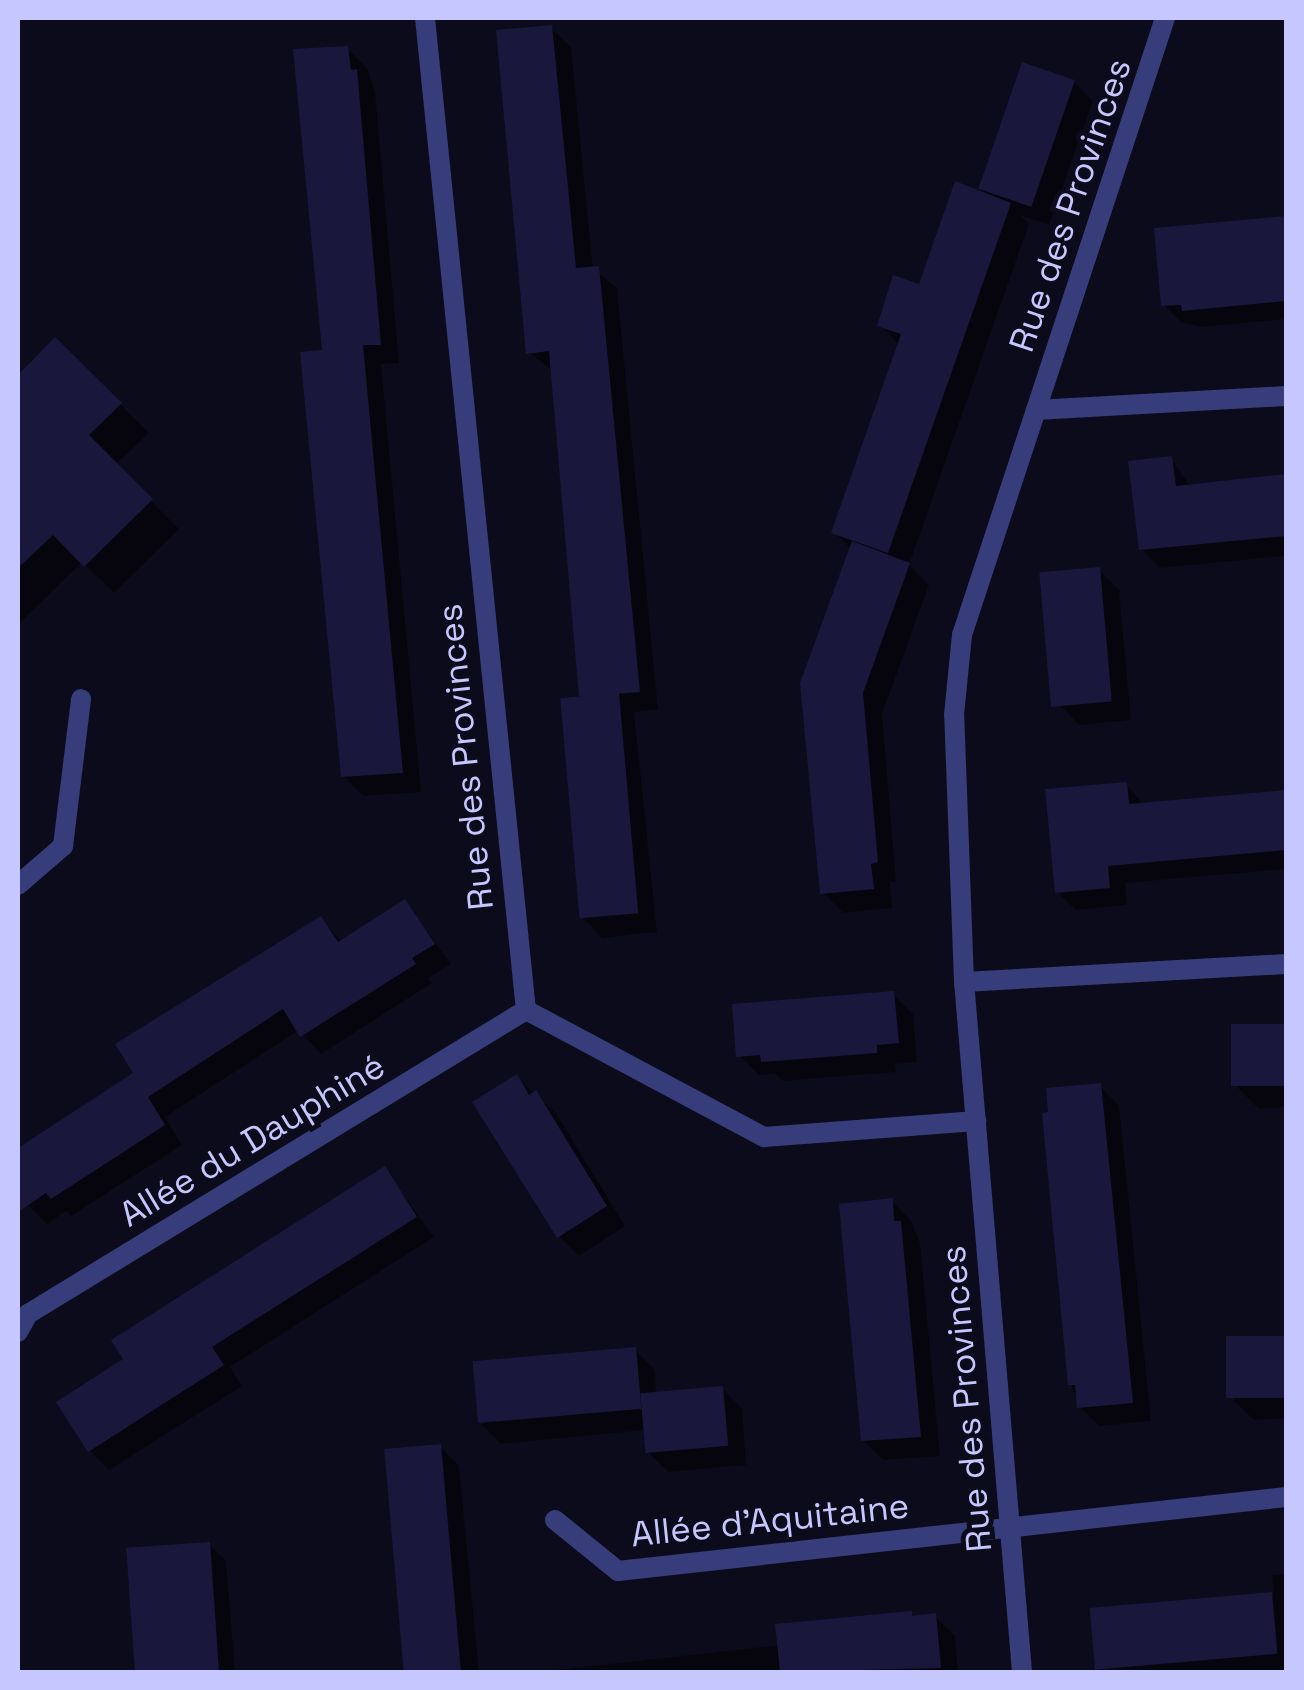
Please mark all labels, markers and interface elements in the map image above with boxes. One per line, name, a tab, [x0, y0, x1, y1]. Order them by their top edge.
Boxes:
street label: Rue des Provinces	[1000, 53, 1140, 357]
street label: Rue des Provinces	[428, 602, 502, 912]
street label: Allée du Dauphiné	[112, 1044, 392, 1236]
street label: Rue des Provinces	[932, 1244, 1000, 1554]
street label: Allée d'Aquitaine	[629, 1485, 911, 1555]

